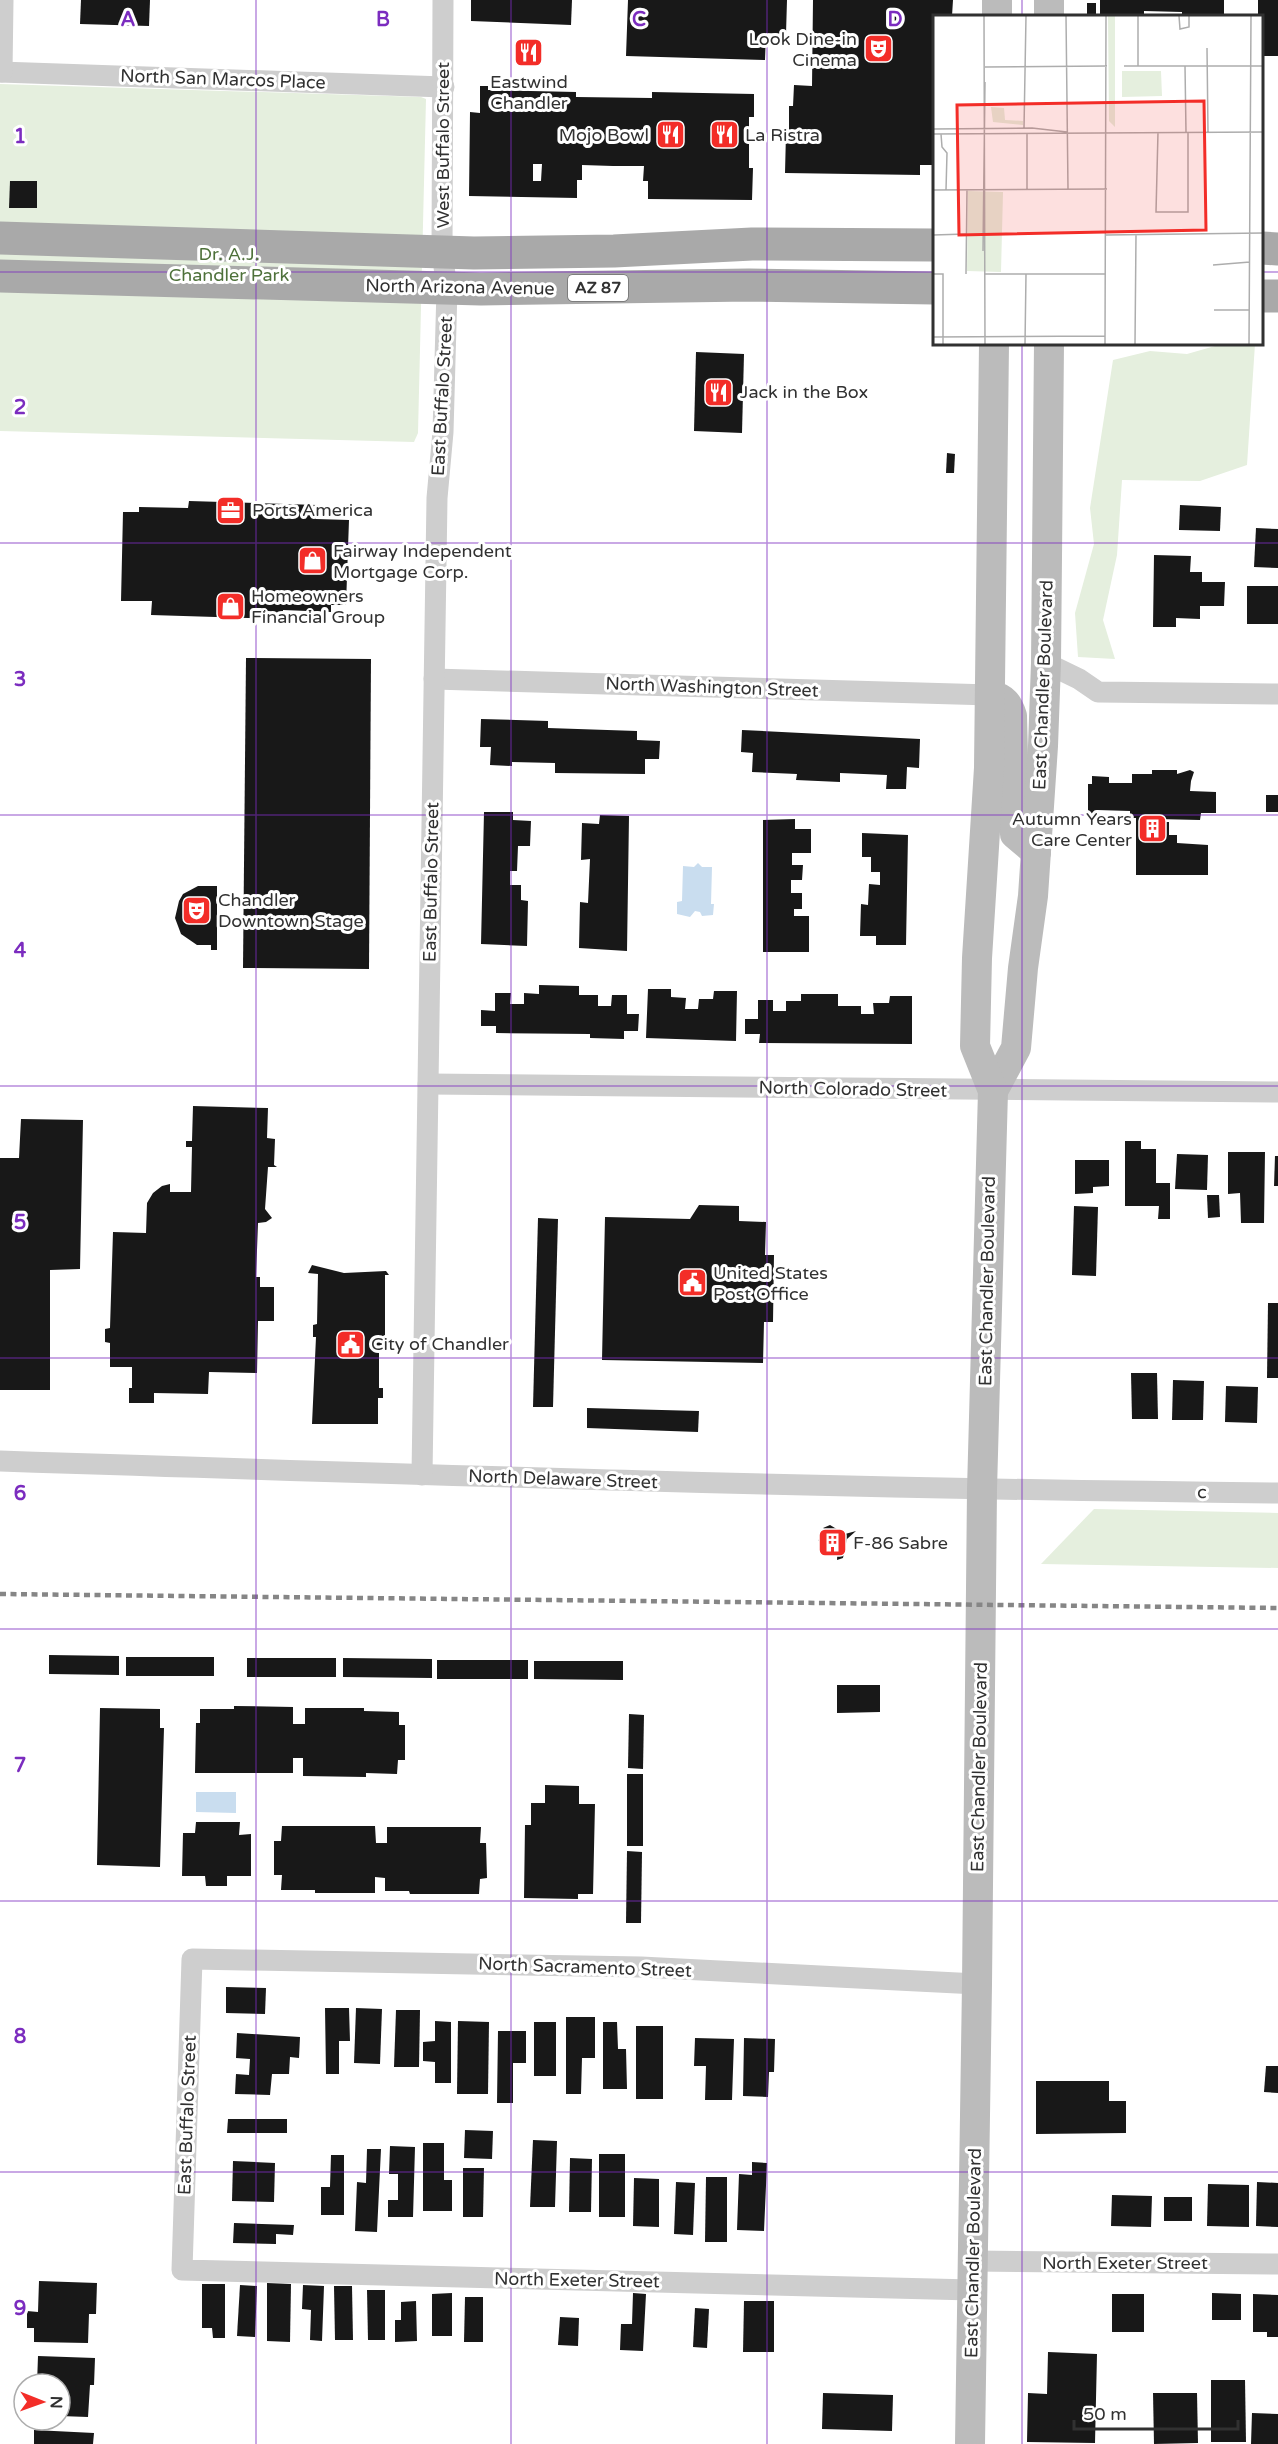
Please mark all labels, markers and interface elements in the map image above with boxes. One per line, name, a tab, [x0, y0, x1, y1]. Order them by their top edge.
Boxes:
text: A	[121, 8, 136, 32]
text: B	[376, 8, 390, 32]
text: C	[632, 8, 646, 32]
text: D	[887, 8, 903, 32]
inset map	[933, 15, 1263, 345]
place label: Look Dine-in Cinema	[748, 28, 857, 71]
theatre icon: Look Dine-in Cinema	[862, 33, 894, 65]
restaurant icon: Eastwind Chandler	[513, 37, 545, 69]
street label: West Buffalo Street	[432, 62, 454, 228]
street label: North San Marcos Place	[120, 64, 326, 94]
place label: Eastwind Chandler	[490, 71, 568, 114]
restaurant icon: Mojo Bowl	[654, 119, 686, 151]
restaurant icon: La Ristra	[708, 119, 740, 151]
place label: Mojo Bowl	[559, 124, 649, 146]
place label: La Ristra	[745, 124, 820, 146]
text: 1	[14, 125, 26, 149]
park label: Dr. A.J. Chandler Park	[169, 243, 289, 286]
street label: North Arizona Avenue	[365, 274, 555, 300]
road number: AZ 87	[568, 275, 628, 301]
street label: East Buffalo Street	[427, 315, 457, 477]
restaurant icon: Jack in the Box	[703, 376, 735, 408]
place label: Jack in the Box	[740, 381, 868, 403]
text: 2	[14, 396, 26, 420]
office icon: Ports America	[215, 494, 247, 526]
place label: Ports America	[252, 499, 373, 521]
place label: Fairway Independent Mortgage Corp.	[333, 540, 512, 583]
shop icon: Fairway Independent Mortgage Corp.	[296, 545, 328, 577]
street label: East Chandler Boulevard	[1028, 580, 1058, 790]
place label: Homeowners Financial Group	[251, 585, 385, 628]
shop icon: Homeowners Financial Group	[214, 590, 246, 622]
text: 3	[14, 668, 26, 692]
street label: North Washington Street	[605, 672, 819, 702]
street label: East Buffalo Street	[419, 802, 443, 962]
place label: Autumn Years Care Center	[1012, 808, 1132, 851]
building icon: Autumn Years Care Center	[1137, 813, 1169, 845]
place label: Chandler Downtown Stage	[218, 889, 364, 932]
theatre icon: Chandler Downtown Stage	[181, 894, 213, 926]
text: 4	[14, 939, 27, 963]
street label: North Colorado Street	[759, 1076, 948, 1102]
street label: East Chandler Boulevard	[974, 1176, 1000, 1386]
text: 5	[14, 1211, 26, 1235]
place label: United States Post Office	[713, 1262, 828, 1305]
public building icon: United States Post Office	[676, 1267, 708, 1299]
public building icon: City of Chandler	[334, 1328, 366, 1360]
place label: City of Chandler	[371, 1333, 509, 1355]
street label: North Delaware Street	[468, 1465, 658, 1493]
street label: c	[1197, 1481, 1207, 1503]
text: 6	[14, 1482, 26, 1506]
building icon: F-86 Sabre	[816, 1527, 848, 1559]
place label: F-86 Sabre	[853, 1532, 948, 1554]
street label: East Chandler Boulevard	[966, 1662, 992, 1872]
text: 7	[14, 1754, 26, 1778]
street label: North Sacramento Street	[478, 1952, 692, 1982]
text: 8	[14, 2025, 26, 2049]
street label: East Buffalo Street	[173, 2034, 201, 2195]
street label: East Chandler Boulevard	[960, 2148, 986, 2358]
street label: North Exeter Street	[1042, 2252, 1208, 2274]
street label: North Exeter Street	[494, 2268, 660, 2292]
text: 9	[14, 2297, 26, 2321]
north arrow	[12, 2372, 72, 2432]
scale bar	[1074, 2393, 1238, 2431]
text: N	[46, 2396, 66, 2409]
text: 50 m	[1083, 2403, 1127, 2425]

